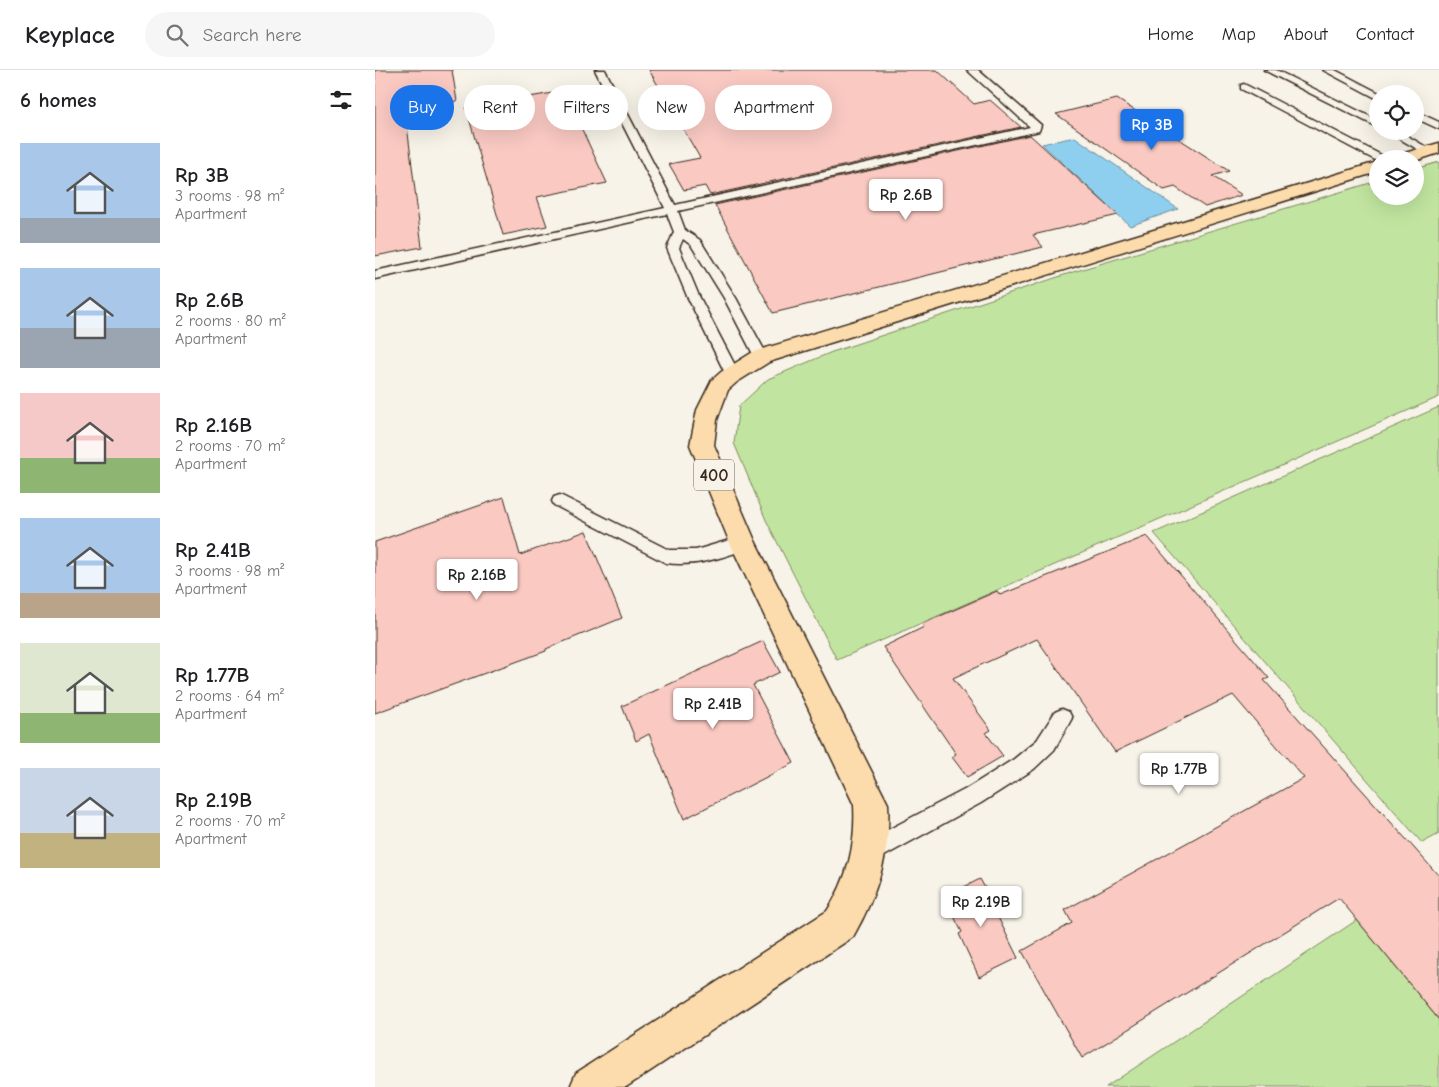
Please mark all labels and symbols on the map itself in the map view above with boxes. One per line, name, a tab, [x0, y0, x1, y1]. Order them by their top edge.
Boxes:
pin: Rp 3B	[1117, 108, 1187, 151]
pin: Rp 2.6B	[860, 178, 952, 221]
road number: 400	[694, 460, 734, 490]
pin: Rp 2.16B	[425, 558, 529, 601]
pin: Rp 2.41B	[661, 688, 765, 730]
pin: Rp 1.77B	[1127, 752, 1231, 795]
pin: Rp 2.19B	[929, 886, 1033, 928]

